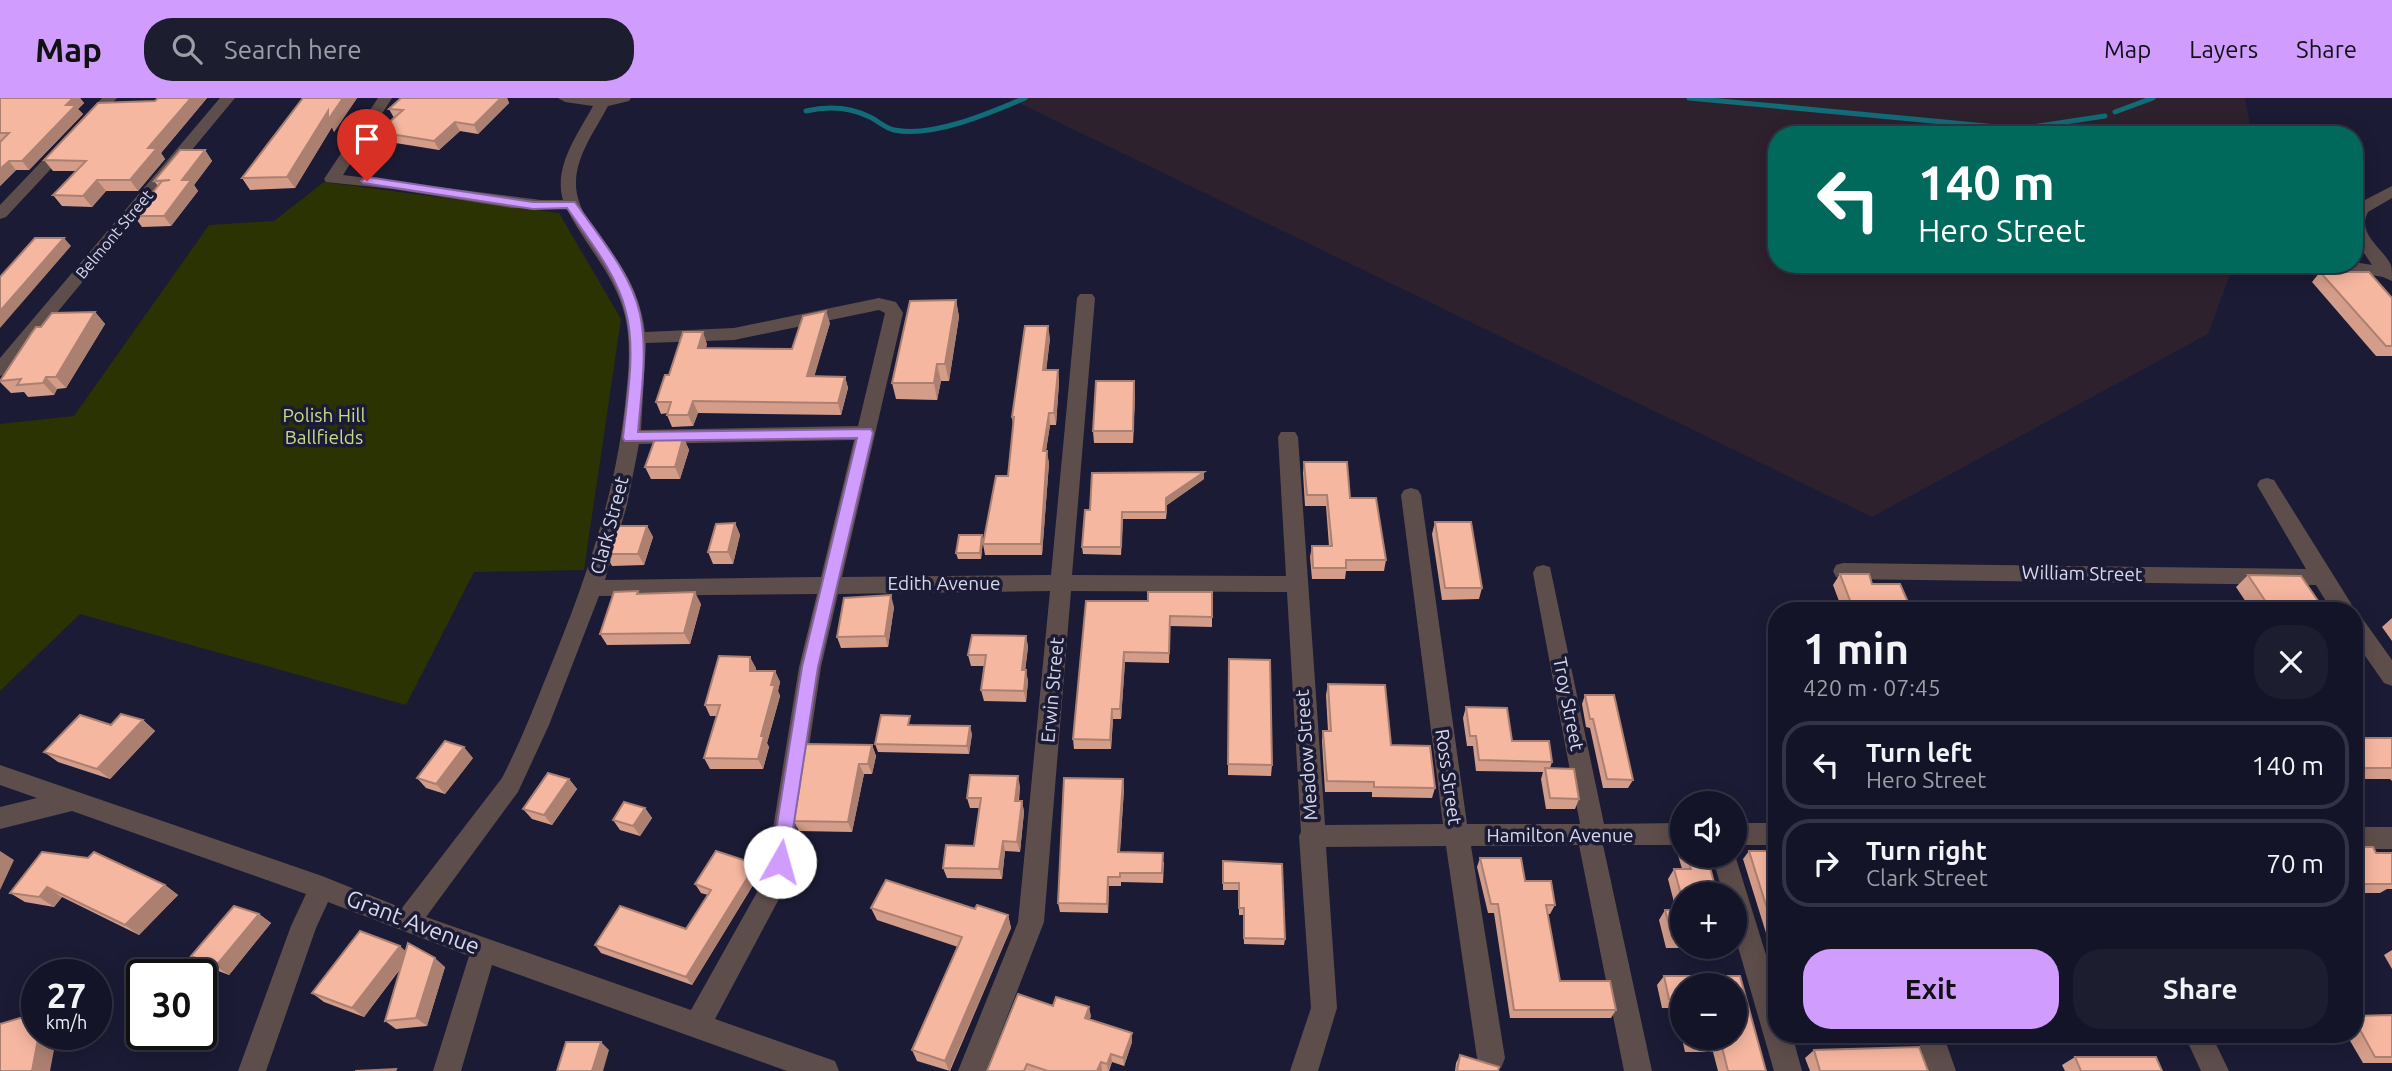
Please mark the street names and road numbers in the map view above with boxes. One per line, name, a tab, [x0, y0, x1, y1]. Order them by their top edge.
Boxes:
street label: Belmont Street	[72, 185, 157, 282]
street label: Clark Street	[585, 473, 633, 576]
street label: William Street	[2021, 561, 2143, 585]
street label: Edith Avenue	[888, 572, 1000, 594]
street label: Erwin Street	[1036, 636, 1068, 744]
street label: Troy Street	[1549, 655, 1589, 753]
street label: Meadow Street	[1290, 688, 1322, 821]
street label: Ross Street	[1431, 728, 1467, 827]
street label: Hamilton Avenue	[1487, 824, 1633, 846]
street label: Grant Avenue	[343, 885, 483, 958]

